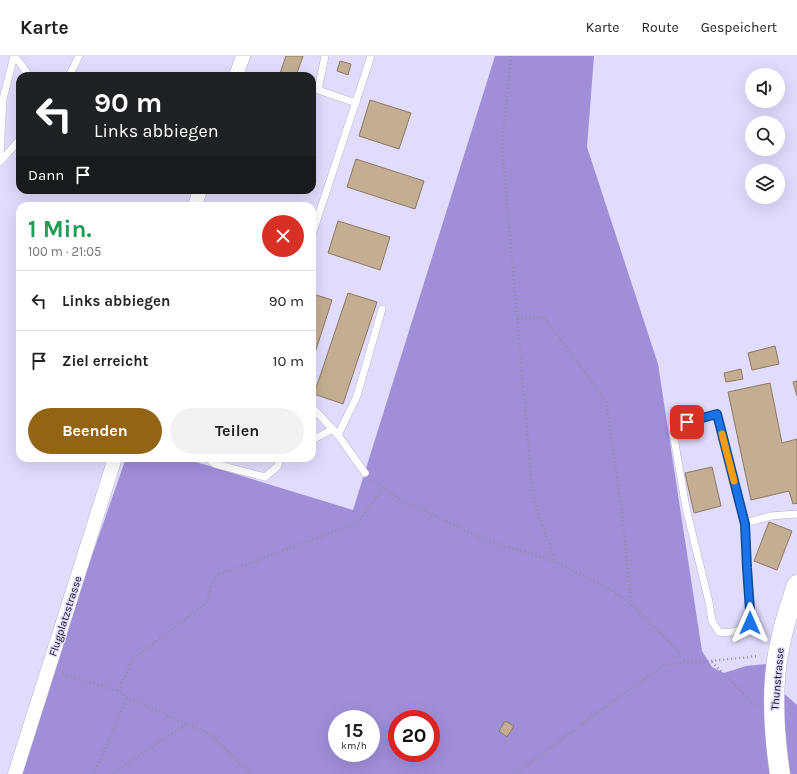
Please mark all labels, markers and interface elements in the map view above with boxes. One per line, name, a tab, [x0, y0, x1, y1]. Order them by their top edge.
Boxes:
text: Karte	[20, 17, 69, 39]
text: Karte	[586, 19, 620, 36]
text: Route	[642, 19, 679, 36]
text: Gespeichert	[701, 19, 777, 36]
map controls	[745, 68, 785, 204]
button: sound	[745, 68, 785, 108]
text: 90 m	[94, 86, 162, 119]
icon: left	[28, 88, 80, 140]
button: search	[745, 116, 785, 156]
text: Links abbiegen	[94, 120, 219, 142]
icon: arrive	[72, 164, 94, 186]
button: layers	[745, 164, 785, 204]
text: Dann	[28, 166, 64, 184]
text: 1 Min.	[28, 215, 92, 243]
button: close	[262, 215, 304, 257]
text: 100 m · 21:05	[28, 244, 101, 259]
icon: left	[28, 290, 50, 312]
text: Links abbiegen	[62, 292, 170, 310]
text: 90 m	[269, 292, 304, 310]
icon: arrive	[28, 350, 50, 372]
text: Ziel erreicht	[62, 352, 148, 370]
text: 10 m	[273, 352, 304, 370]
pin	[670, 405, 704, 439]
button: Beenden	[28, 408, 162, 454]
button: Teilen	[170, 408, 304, 454]
icon: arrive	[676, 411, 698, 433]
street label: Flugplatzstrasse	[46, 574, 85, 658]
position arrow	[729, 602, 771, 644]
street label: Thunstrasse	[768, 647, 787, 711]
speed limit sign: 20	[388, 710, 440, 762]
text: 15	[345, 719, 363, 742]
text: km/h	[341, 740, 367, 752]

